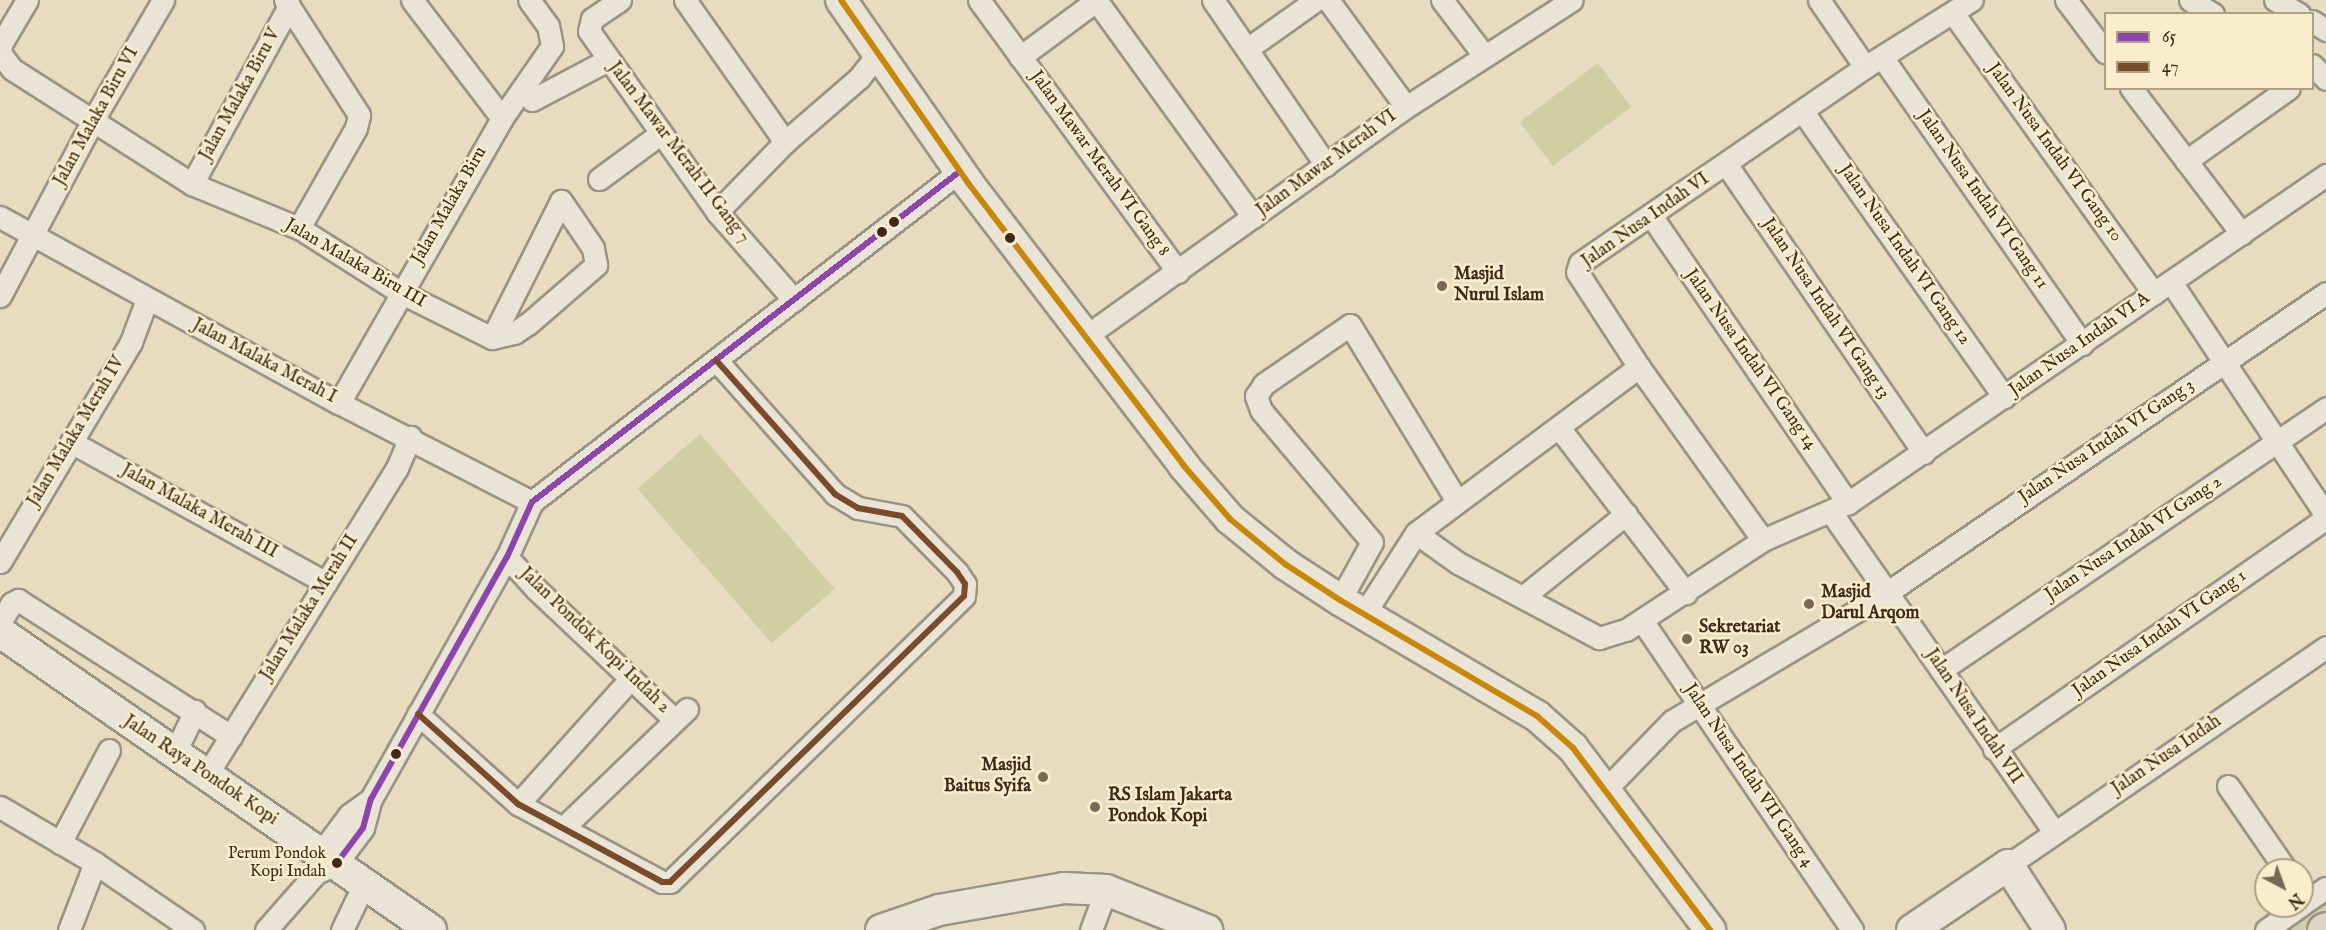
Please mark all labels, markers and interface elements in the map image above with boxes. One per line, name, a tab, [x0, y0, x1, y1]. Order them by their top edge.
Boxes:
legend	[2104, 12, 2314, 90]
street label: Jalan Malaka Biru V	[196, 25, 286, 165]
text: 65	[2162, 26, 2176, 49]
street label: Jalan Malaka Biru VI	[50, 44, 144, 190]
text: 47	[2162, 56, 2179, 79]
street label: Jalan Mawar Merah II Gang 7	[603, 58, 753, 248]
street label: Jalan Nusa Indah VI Gang 10	[1982, 59, 2126, 247]
street label: Jalan Mawar Merah VI Gang 8	[1024, 67, 1174, 261]
street label: Jalan Mawar Merah VI	[1253, 106, 1401, 222]
street label: Jalan Nusa Indah VI Gang 11	[1912, 106, 2052, 294]
street label: Jalan Malaka Biru	[408, 143, 492, 269]
street label: Jalan Nusa Indah VI Gang 12	[1833, 161, 1975, 349]
street label: Jalan Nusa Indah VI	[1578, 169, 1714, 273]
street label: Jalan Nusa Indah VI Gang 13	[1756, 214, 1894, 404]
street label: Jalan Malaka Biru III	[281, 215, 429, 313]
unlabelled marker	[888, 216, 900, 228]
unlabelled marker	[876, 226, 888, 238]
unlabelled marker	[1004, 232, 1016, 244]
place label: Masjid Nurul Islam	[1454, 265, 1544, 308]
street label: Jalan Nusa Indah VI Gang 14	[1679, 265, 1821, 455]
marker: Masjid Nurul Islam	[1435, 279, 1449, 293]
street label: Jalan Nusa Indah VI A	[2005, 288, 2155, 402]
street label: Jalan Malaka Merah I	[188, 315, 340, 409]
street label: Jalan Malaka Merah IV	[23, 353, 131, 511]
street label: Jalan Nusa Indah VI Gang 3	[2015, 375, 2199, 509]
street label: Jalan Malaka Merah III	[117, 460, 281, 564]
street label: Jalan Nusa Indah VI Gang 2	[2041, 472, 2227, 606]
street label: Jalan Malaka Merah II	[256, 531, 364, 685]
street label: Jalan Pondok Kopi Indah 2	[514, 564, 674, 718]
street label: Jalan Nusa Indah VI Gang 1	[2069, 566, 2251, 702]
place label: Masjid Darul Arqom	[1821, 583, 1919, 626]
marker: Masjid Darul Arqom	[1802, 597, 1816, 611]
place label: Sekretariat RW 03	[1699, 618, 1780, 660]
marker: Sekretariat RW 03	[1680, 632, 1694, 646]
street label: Jalan Nusa Indah VII	[1920, 645, 2026, 789]
street label: Jalan Nusa Indah VII Gang 4	[1678, 680, 1818, 872]
street label: Jalan Raya Pondok Kopi	[119, 711, 281, 831]
street label: Jalan Nusa Indah	[2108, 711, 2226, 801]
unlabelled marker	[390, 748, 402, 760]
place label: Masjid Baitus Syifa	[944, 756, 1031, 798]
marker: Masjid Baitus Syifa	[1036, 770, 1050, 784]
place label: RS Islam Jakarta Pondok Kopi	[1108, 786, 1232, 828]
marker: RS Islam Jakarta Pondok Kopi	[1086, 798, 1104, 816]
place label: Perum Pondok Kopi Indah	[228, 844, 326, 882]
marker: Perum Pondok Kopi Indah	[331, 857, 343, 869]
north arrow	[2254, 858, 2314, 918]
text: N	[2283, 888, 2306, 912]

